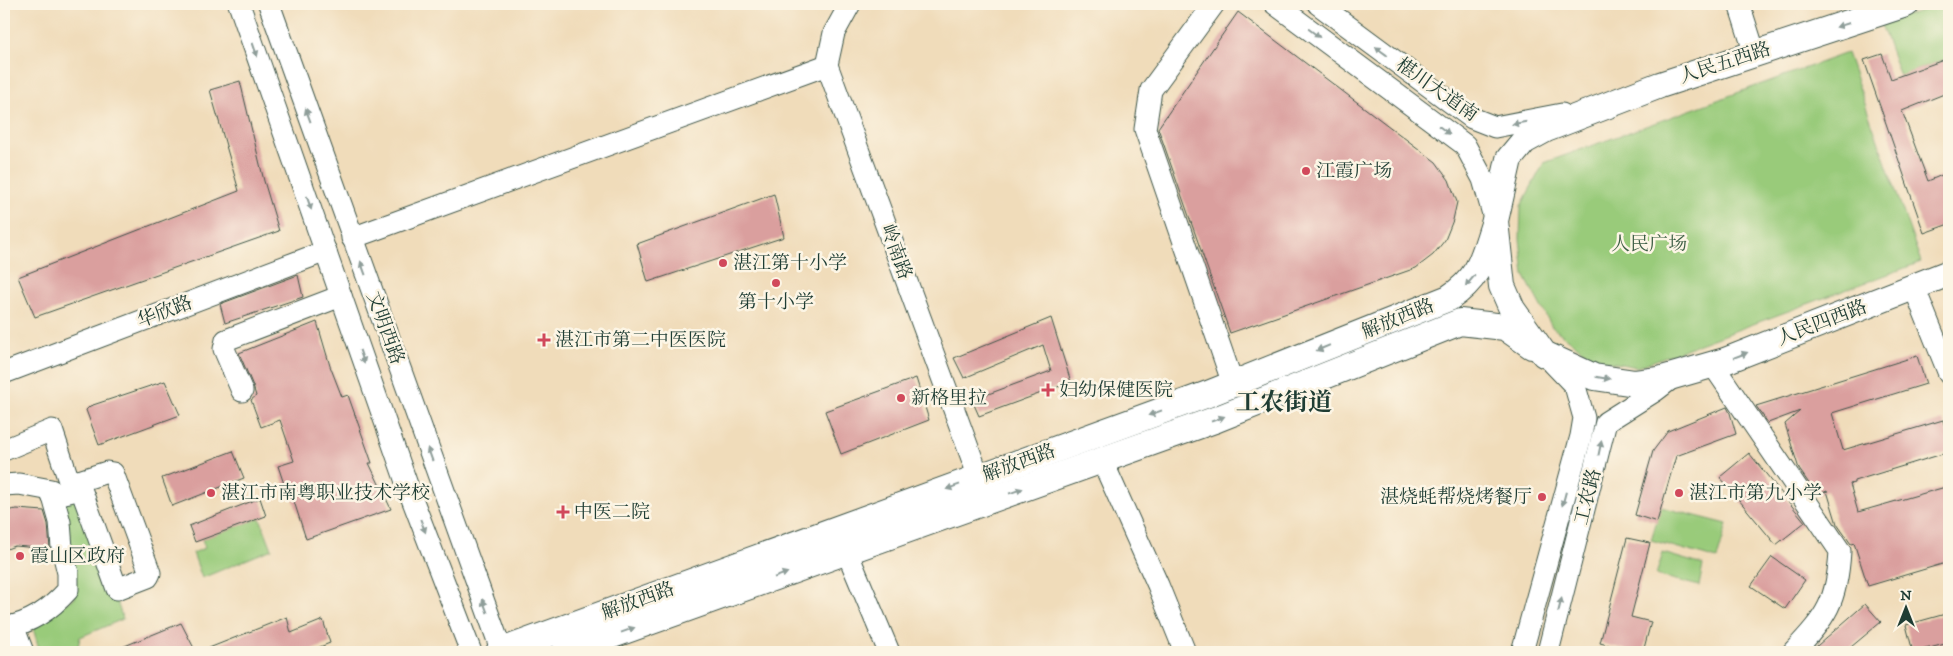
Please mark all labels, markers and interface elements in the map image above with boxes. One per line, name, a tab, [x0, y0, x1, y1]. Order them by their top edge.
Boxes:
one-way arrow	[1835, 21, 1850, 29]
one-way arrow	[1307, 28, 1321, 38]
street label: 人民五西路	[1676, 37, 1774, 89]
one-way arrow	[252, 43, 260, 58]
one-way arrow	[1374, 46, 1388, 56]
street label: 椹川大道南	[1391, 53, 1483, 127]
one-way arrow	[304, 107, 312, 122]
one-way arrow	[1511, 120, 1527, 128]
one-way arrow	[1437, 124, 1450, 135]
place label: 江霞广场	[1316, 160, 1392, 183]
marker: 江霞广场	[1300, 165, 1312, 177]
one-way arrow	[306, 196, 313, 211]
street label: 岭南路	[875, 221, 917, 283]
park label: 人民广场	[1611, 233, 1687, 256]
place label: 湛江第十小学	[733, 252, 847, 275]
marker: 湛江第十小学	[717, 257, 729, 269]
one-way arrow	[359, 260, 367, 275]
one-way arrow	[1464, 275, 1475, 288]
marker: 第十小学	[770, 277, 782, 289]
street label: 文明西路	[361, 288, 409, 368]
street label: 华欣路	[134, 291, 196, 333]
place label: 第十小学	[738, 291, 814, 314]
street label: 解放西路	[1358, 294, 1438, 344]
street label: 人民四西路	[1774, 295, 1870, 351]
place label: 湛江市第二中医医院	[555, 329, 726, 352]
marker: 湛江市第二中医医院	[537, 333, 551, 347]
one-way arrow	[1315, 344, 1330, 352]
one-way arrow	[359, 349, 366, 364]
one-way arrow	[1734, 351, 1749, 359]
one-way arrow	[1595, 374, 1611, 382]
place label: 妇幼保健医院	[1059, 379, 1173, 402]
marker: 妇幼保健医院	[1041, 383, 1055, 397]
place label: 新格里拉	[911, 387, 987, 410]
district label: 工农街道	[1236, 388, 1332, 418]
marker: 新格里拉	[895, 392, 907, 404]
one-way arrow	[1147, 409, 1162, 417]
one-way arrow	[1211, 415, 1226, 422]
street label: 解放西路	[979, 439, 1059, 487]
one-way arrow	[1596, 440, 1604, 455]
one-way arrow	[426, 446, 434, 461]
street label: 工农路	[1570, 467, 1606, 527]
place label: 湛江市南粤职业技术学校	[221, 482, 430, 505]
place label: 湛江市第九小学	[1689, 482, 1822, 505]
one-way arrow	[945, 483, 960, 491]
place label: 湛烧蚝帮烧烤餐厅	[1380, 486, 1532, 509]
marker: 湛江市南粤职业技术学校	[205, 487, 217, 499]
one-way arrow	[1009, 487, 1024, 495]
marker: 湛江市第九小学	[1673, 487, 1685, 499]
marker: 湛烧蚝帮烧烤餐厅	[1536, 491, 1548, 503]
one-way arrow	[1559, 491, 1567, 506]
place label: 中医二院	[574, 501, 650, 524]
marker: 中医二院	[556, 505, 570, 519]
one-way arrow	[419, 519, 427, 534]
place label: 霞山区政府	[30, 545, 125, 568]
marker: 霞山区政府	[14, 550, 26, 562]
one-way arrow	[773, 571, 788, 578]
street label: 解放西路	[598, 577, 678, 625]
north arrow	[1880, 584, 1930, 634]
text: N	[1900, 587, 1912, 605]
one-way arrow	[1556, 598, 1564, 613]
one-way arrow	[481, 599, 488, 614]
one-way arrow	[620, 626, 635, 633]

